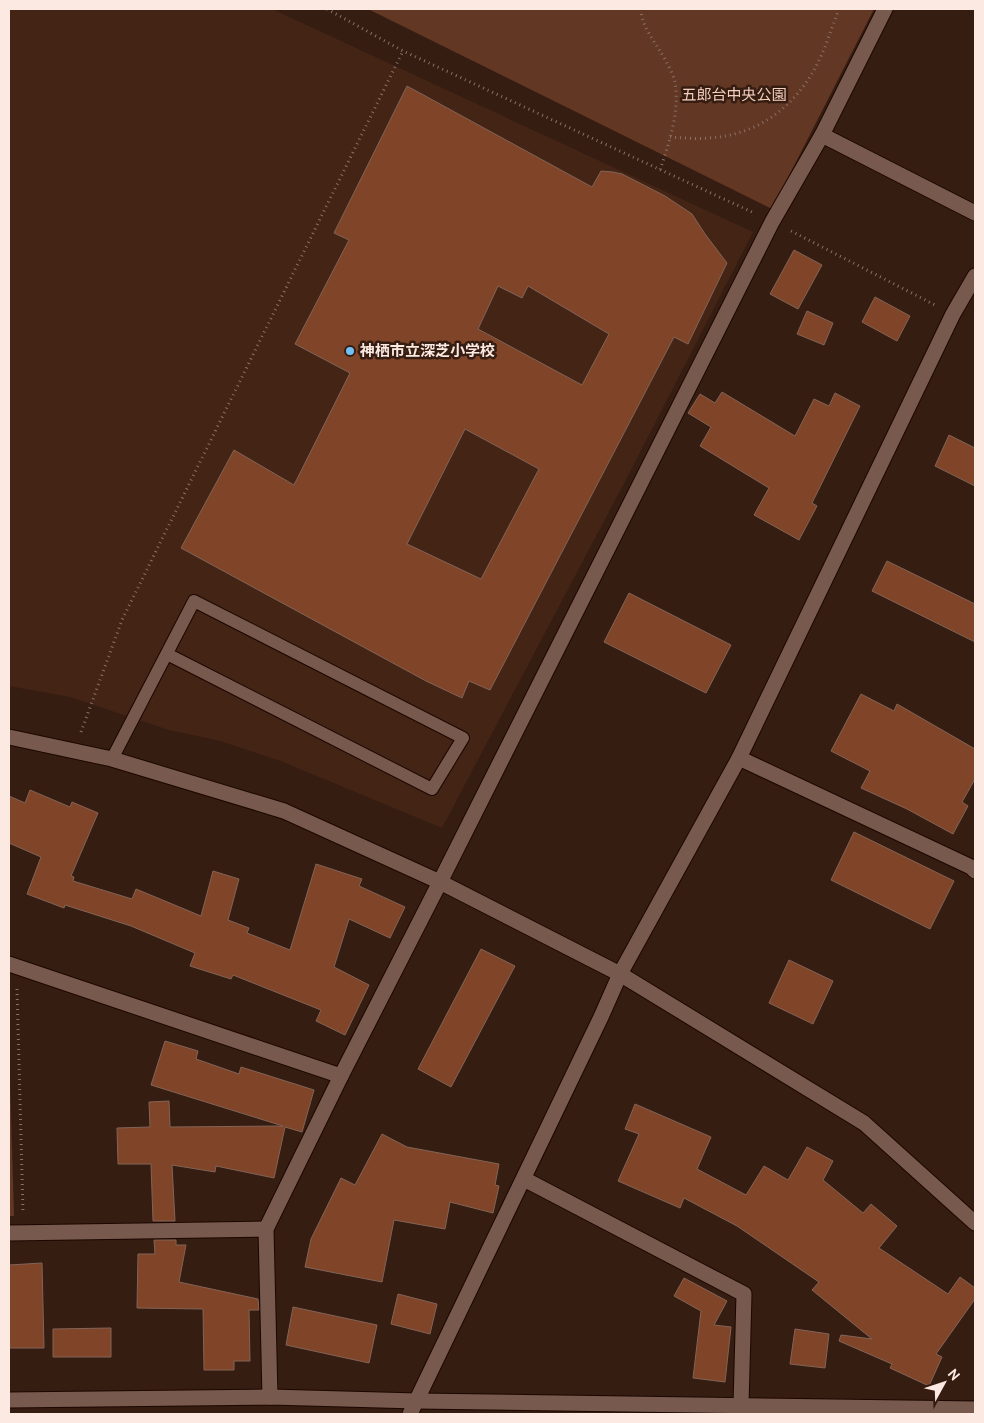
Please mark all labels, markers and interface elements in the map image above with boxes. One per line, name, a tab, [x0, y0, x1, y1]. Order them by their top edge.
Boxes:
park label: 五郎台中央公園	[681, 86, 787, 104]
place label: 神栖市立深芝小学校	[359, 342, 495, 360]
marker: 神栖市立深芝小学校	[344, 345, 356, 357]
north arrow	[919, 1358, 969, 1408]
text: N	[944, 1365, 964, 1384]

